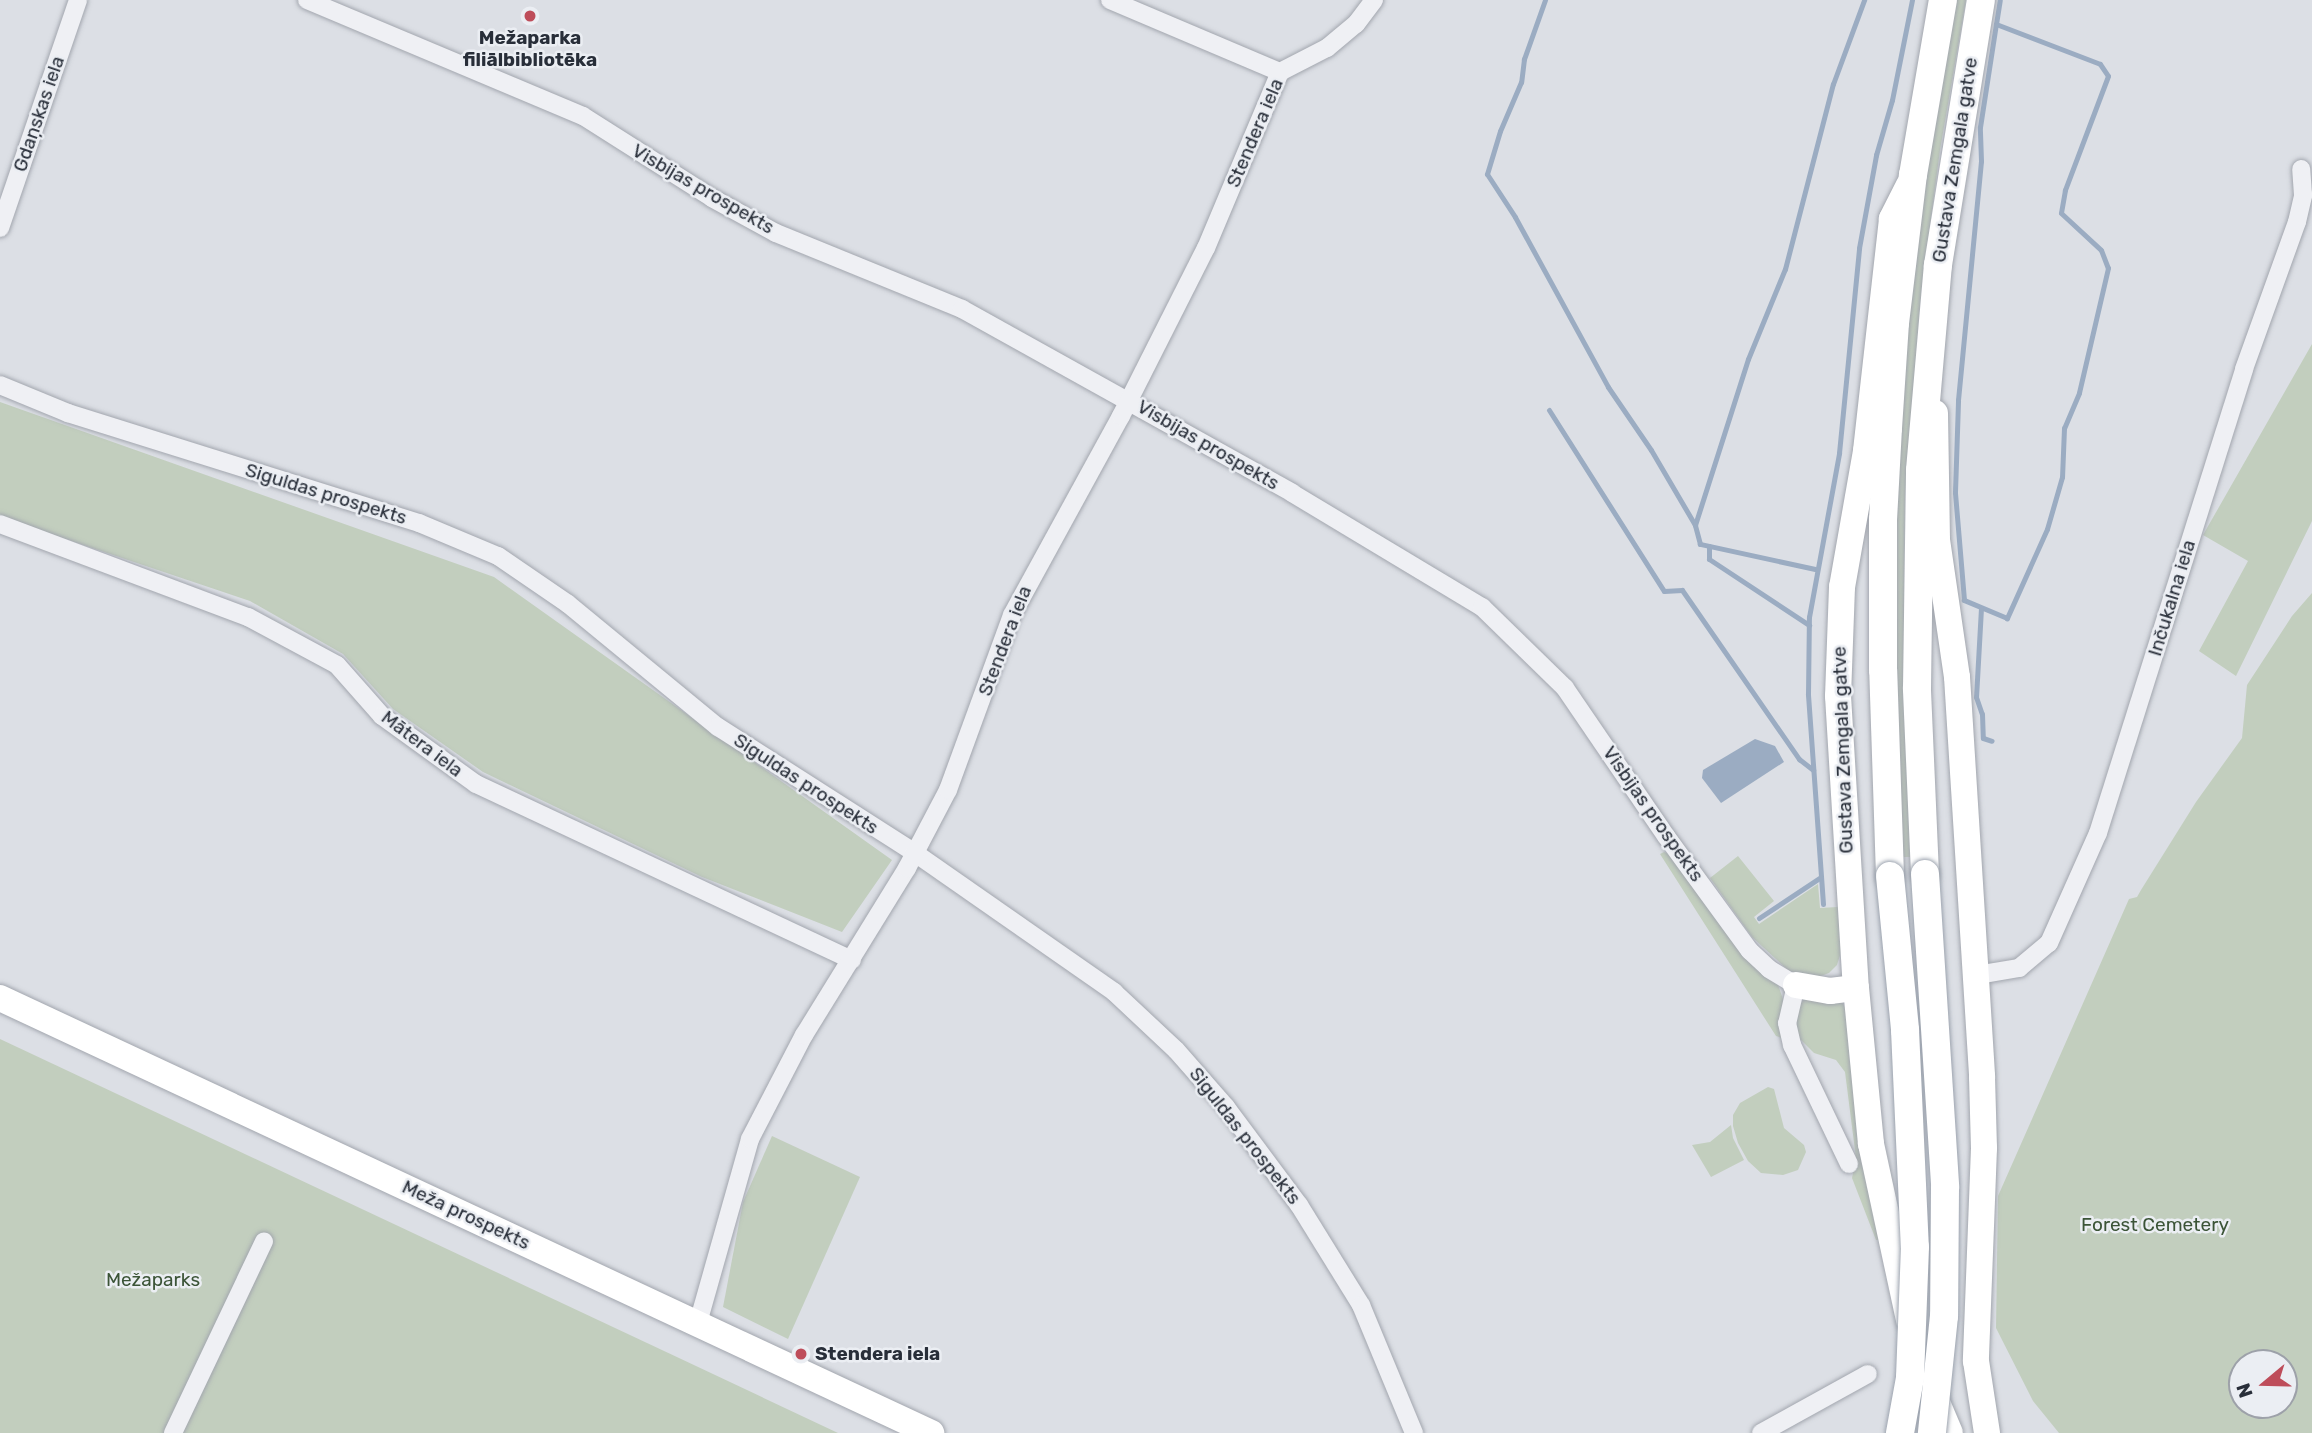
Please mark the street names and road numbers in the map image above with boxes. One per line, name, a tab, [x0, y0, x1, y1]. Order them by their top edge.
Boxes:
street label: Gdaņskas iela	[9, 53, 69, 175]
street label: Gustava Zemgala gatve	[1928, 56, 1982, 264]
street label: Stendera iela	[1222, 75, 1288, 191]
street label: Visbijas prospekts	[628, 139, 778, 239]
street label: Visbijas prospekts	[1133, 395, 1283, 495]
street label: Siguldas prospekts	[242, 459, 410, 529]
street label: Inčukalna iela	[2144, 537, 2200, 659]
street label: Stendera iela	[974, 583, 1036, 699]
street label: Gustava Zemgala gatve	[1828, 646, 1858, 854]
street label: Mātera iela	[377, 706, 467, 782]
street label: Siguldas prospekts	[729, 729, 883, 839]
street label: Visbijas prospekts	[1598, 742, 1708, 886]
street label: Siguldas prospekts	[1184, 1063, 1306, 1209]
street label: Meža prospekts	[398, 1175, 534, 1255]

